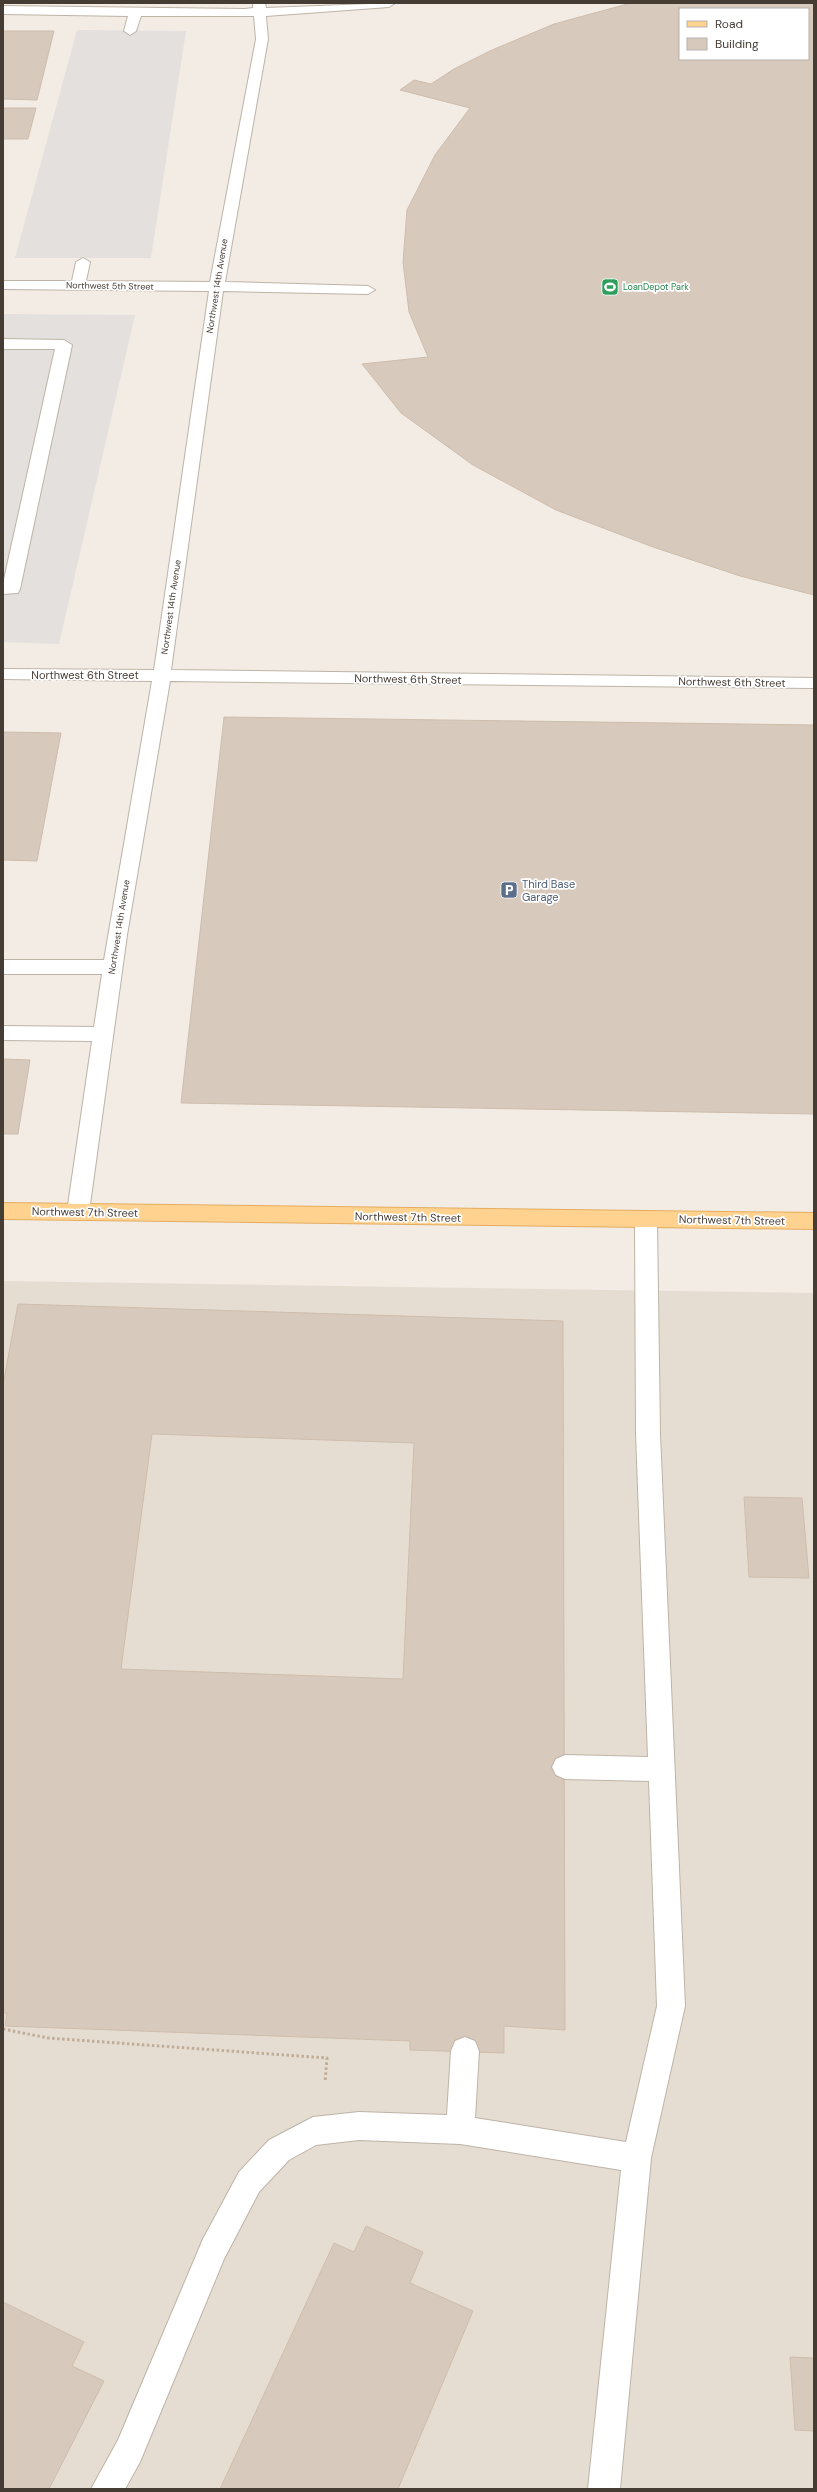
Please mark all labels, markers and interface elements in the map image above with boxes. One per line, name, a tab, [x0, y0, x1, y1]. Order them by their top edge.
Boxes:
legend	[679, 8, 809, 60]
text: Road	[715, 16, 743, 32]
text: Building	[715, 36, 759, 52]
street label: Northwest 14th Avenue	[204, 238, 230, 334]
sports icon: LoanDepot Park	[600, 277, 620, 297]
street label: Northwest 5th Street	[66, 279, 154, 293]
place label: LoanDepot Park	[623, 281, 689, 293]
street label: Northwest 14th Avenue	[158, 559, 184, 655]
street label: Northwest 6th Street	[31, 668, 139, 682]
street label: Northwest 6th Street	[354, 671, 462, 687]
street label: Northwest 6th Street	[678, 674, 786, 690]
place label: Third Base Garage	[522, 877, 575, 904]
street label: Northwest 14th Avenue	[106, 879, 132, 975]
parking icon: Third Base Garage	[499, 880, 519, 900]
street label: Northwest 7th Street	[32, 1204, 138, 1220]
street label: Northwest 7th Street	[355, 1209, 461, 1225]
street label: Northwest 7th Street	[679, 1212, 785, 1228]

